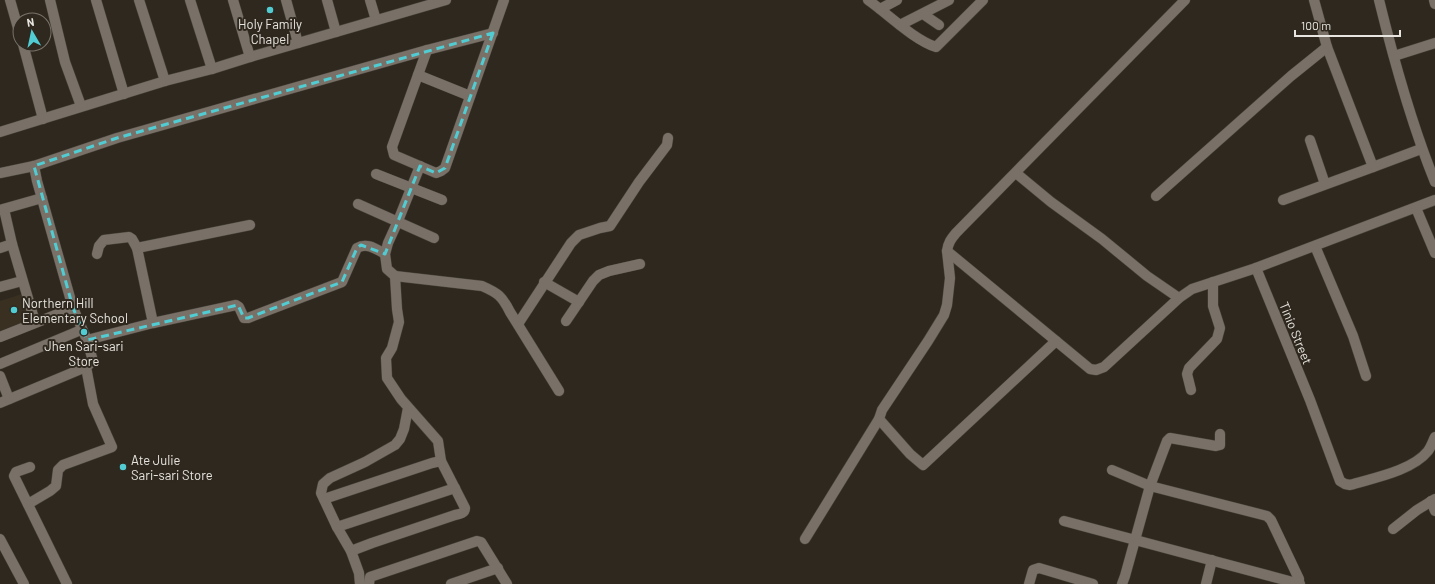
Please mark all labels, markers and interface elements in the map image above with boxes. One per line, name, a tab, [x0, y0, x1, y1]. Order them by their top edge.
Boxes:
marker: Holy Family Chapel	[265, 5, 275, 15]
north arrow	[12, 12, 52, 52]
scale bar	[1295, 12, 1400, 38]
text: N	[26, 15, 35, 29]
place label: Holy Family Chapel	[238, 16, 302, 47]
text: 100 m	[1301, 18, 1331, 32]
place label: Northern Hill Elementary School	[22, 295, 128, 326]
street label: Tinio Street	[1276, 299, 1316, 367]
marker: Northern Hill Elementary School	[9, 305, 19, 315]
marker: Jhen Sari-sari Store	[79, 327, 89, 337]
place label: Jhen Sari-sari Store	[44, 338, 124, 369]
place label: Ate Julie Sari-sari Store	[131, 452, 213, 483]
marker: Ate Julie Sari-sari Store	[118, 462, 128, 472]

